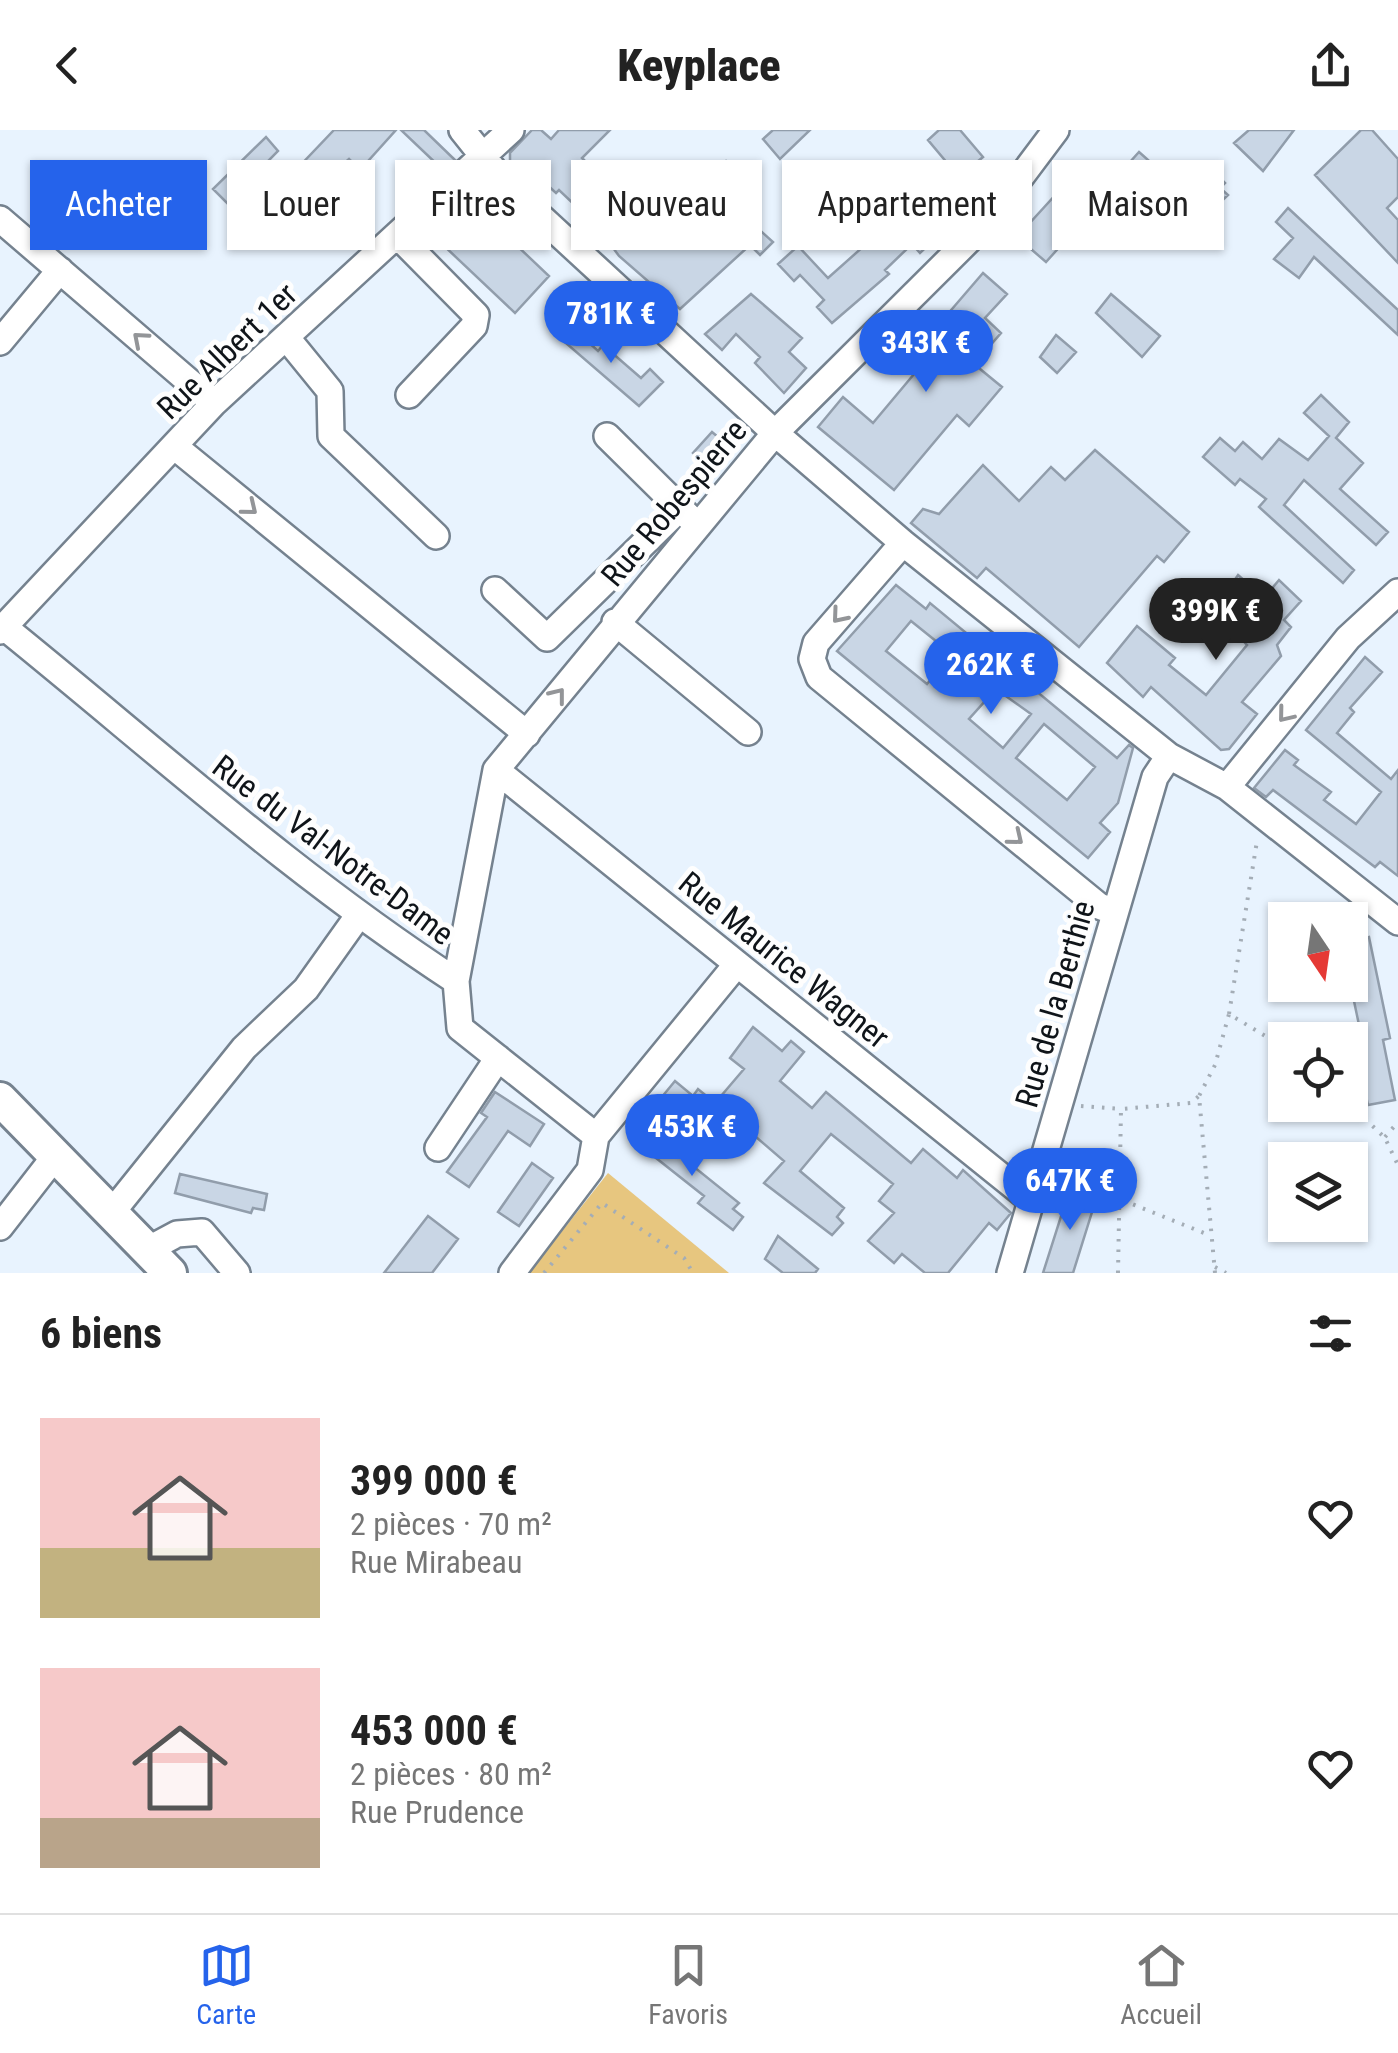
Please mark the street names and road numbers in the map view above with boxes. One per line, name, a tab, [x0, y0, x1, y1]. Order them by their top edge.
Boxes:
street label: Rue Albert 1er	[149, 275, 305, 427]
street label: Rue Robespierre	[593, 412, 755, 594]
street label: Rue du Val-Notre-Dame	[205, 747, 461, 953]
street label: Rue Maurice Wagner	[671, 864, 897, 1056]
street label: Rue de la Berthie	[1007, 896, 1103, 1112]

